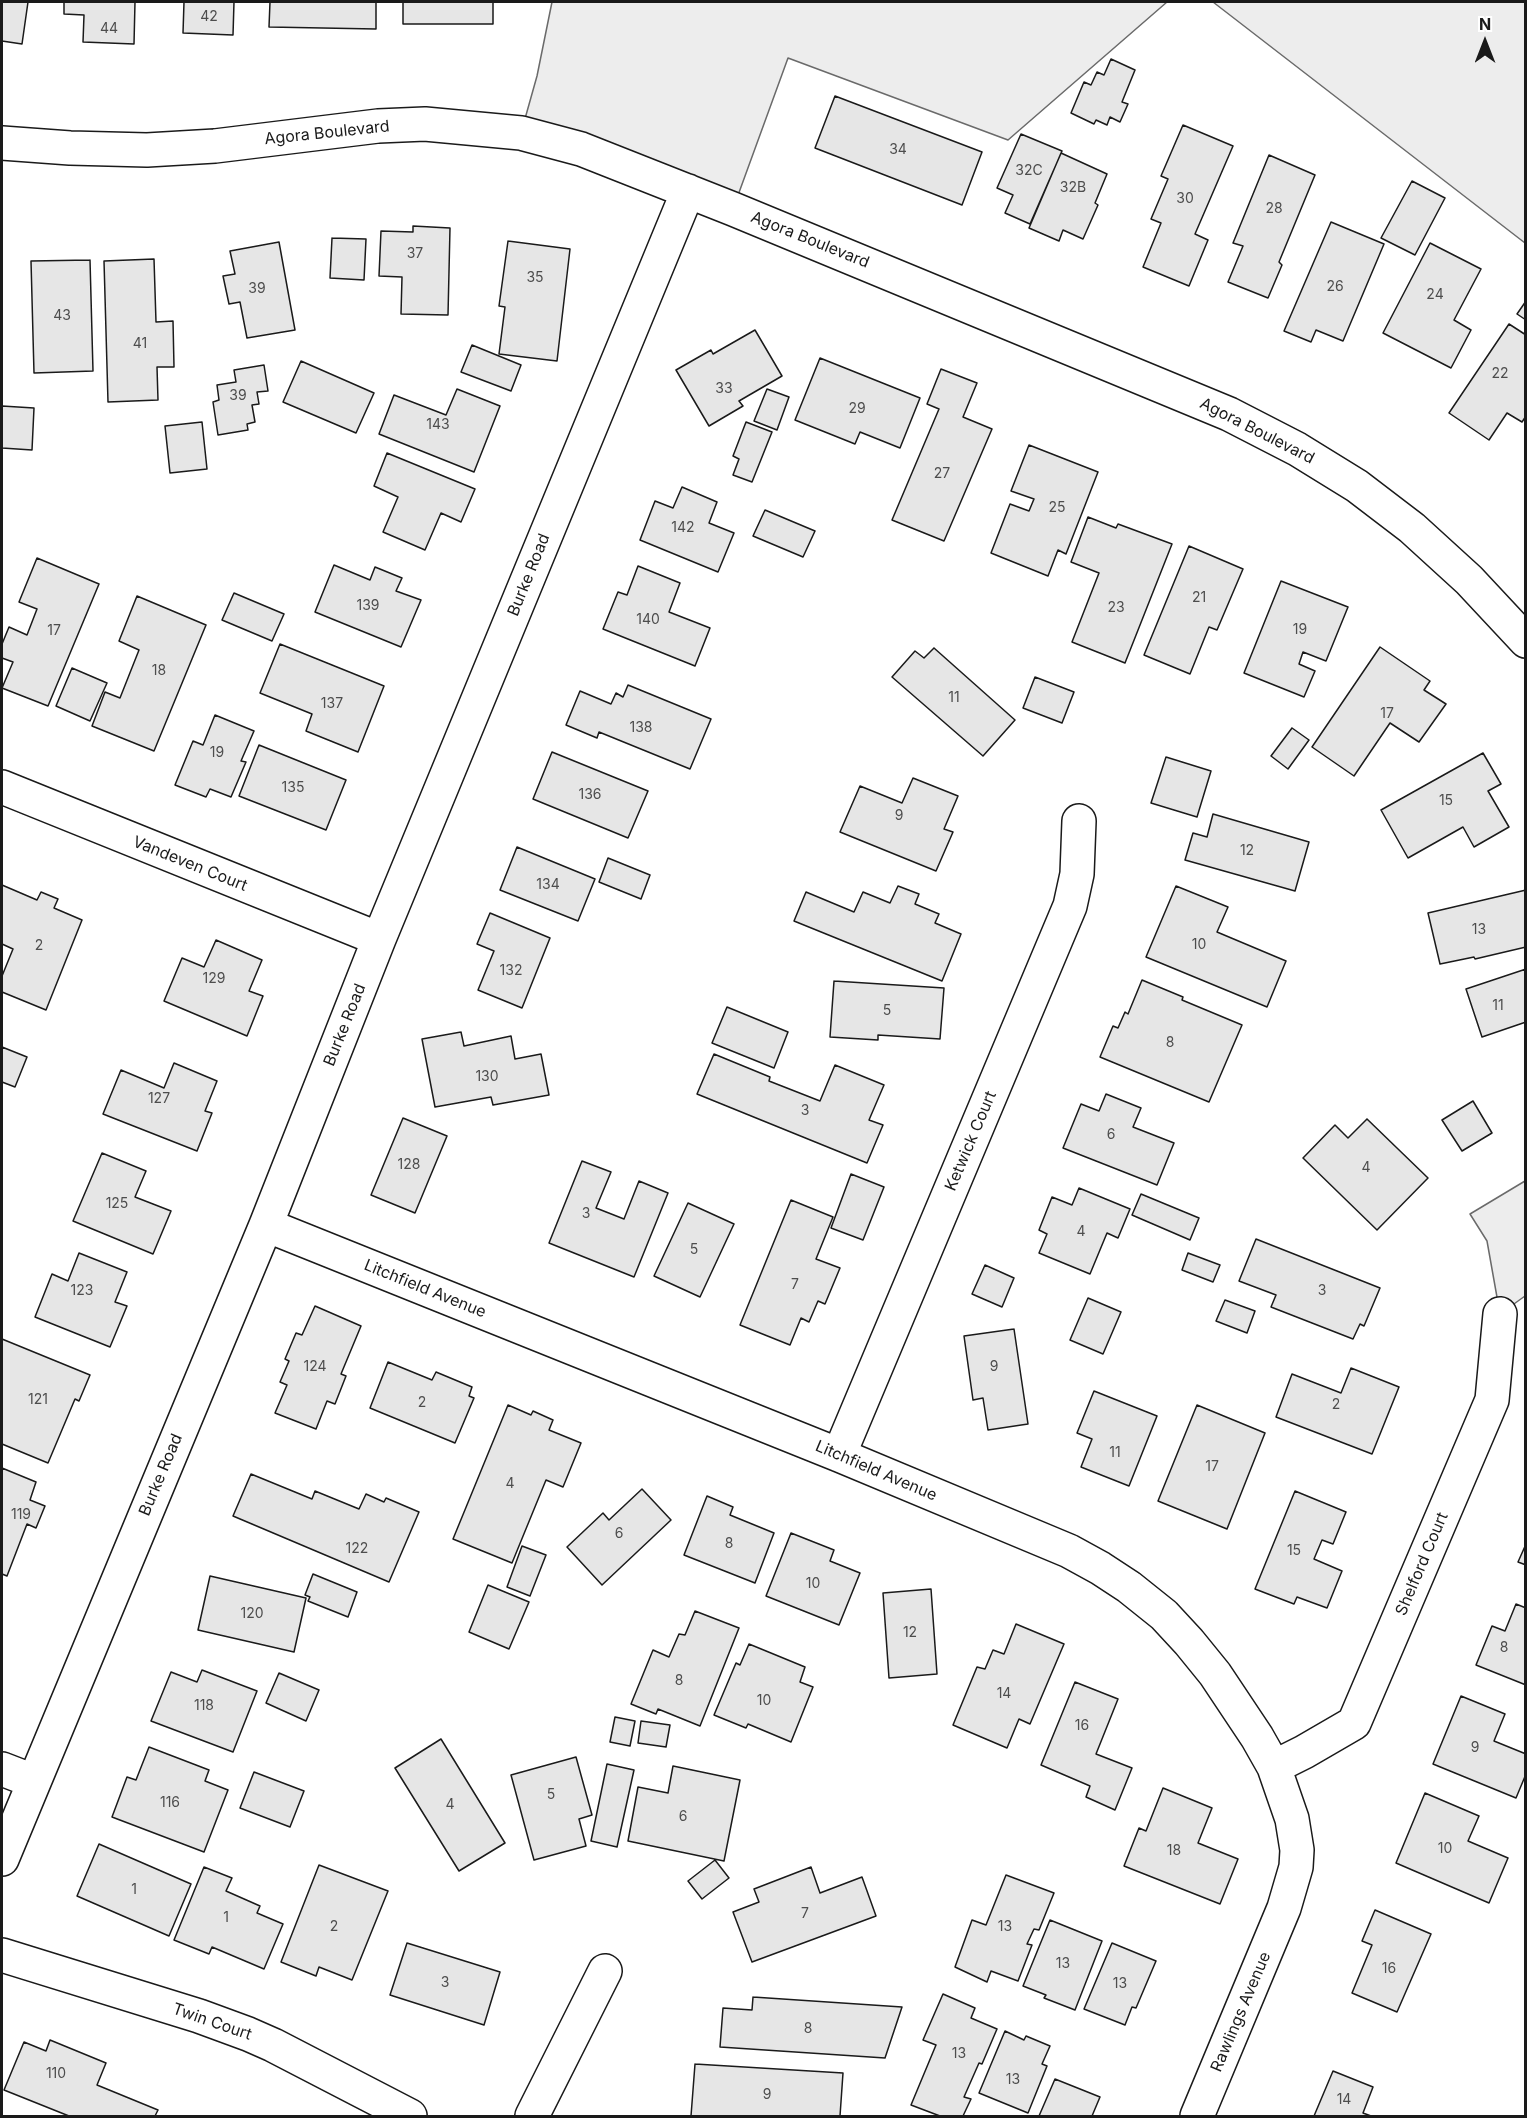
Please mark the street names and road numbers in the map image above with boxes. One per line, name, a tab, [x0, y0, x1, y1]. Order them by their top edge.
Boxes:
street label: Agora Boulevard	[263, 117, 391, 149]
street label: Agora Boulevard	[748, 208, 872, 272]
street label: Agora Boulevard	[1197, 394, 1317, 468]
street label: Burke Road	[504, 531, 554, 619]
street label: Vandeven Court	[130, 832, 250, 896]
street label: Burke Road	[320, 981, 370, 1069]
street label: Ketwick Court	[941, 1088, 1001, 1194]
street label: Litchfield Avenue	[361, 1256, 489, 1322]
street label: Burke Road	[135, 1431, 187, 1519]
street label: Litchfield Avenue	[812, 1437, 940, 1505]
street label: Shelford Court	[1392, 1509, 1452, 1619]
street label: Rawlings Avenue	[1207, 1949, 1275, 2075]
street label: Twin Court	[170, 1999, 254, 2045]

